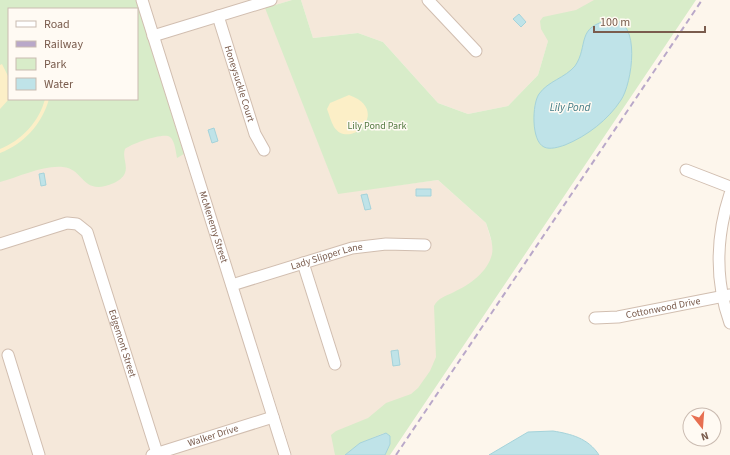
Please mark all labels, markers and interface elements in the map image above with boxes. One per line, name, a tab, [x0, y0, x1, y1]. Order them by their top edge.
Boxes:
legend	[8, 8, 138, 100]
scale bar	[594, 8, 705, 34]
text: 100 m	[600, 14, 630, 31]
text: Road	[44, 16, 70, 33]
text: Railway	[44, 36, 83, 53]
street label: Honeysuckle Court	[221, 44, 258, 124]
text: Park	[44, 56, 66, 73]
text: Water	[44, 76, 74, 93]
water label: Lily Pond	[550, 100, 591, 115]
park label: Lily Pond Park	[347, 119, 407, 133]
street label: McMenemy Street	[195, 189, 231, 265]
street label: Lady Slipper Lane	[289, 240, 363, 273]
street label: Cottonwood Drive	[625, 294, 702, 322]
street label: Edgemont Street	[105, 308, 140, 380]
north arrow	[682, 407, 722, 447]
street label: Walker Drive	[186, 421, 240, 450]
text: N	[699, 428, 710, 444]

